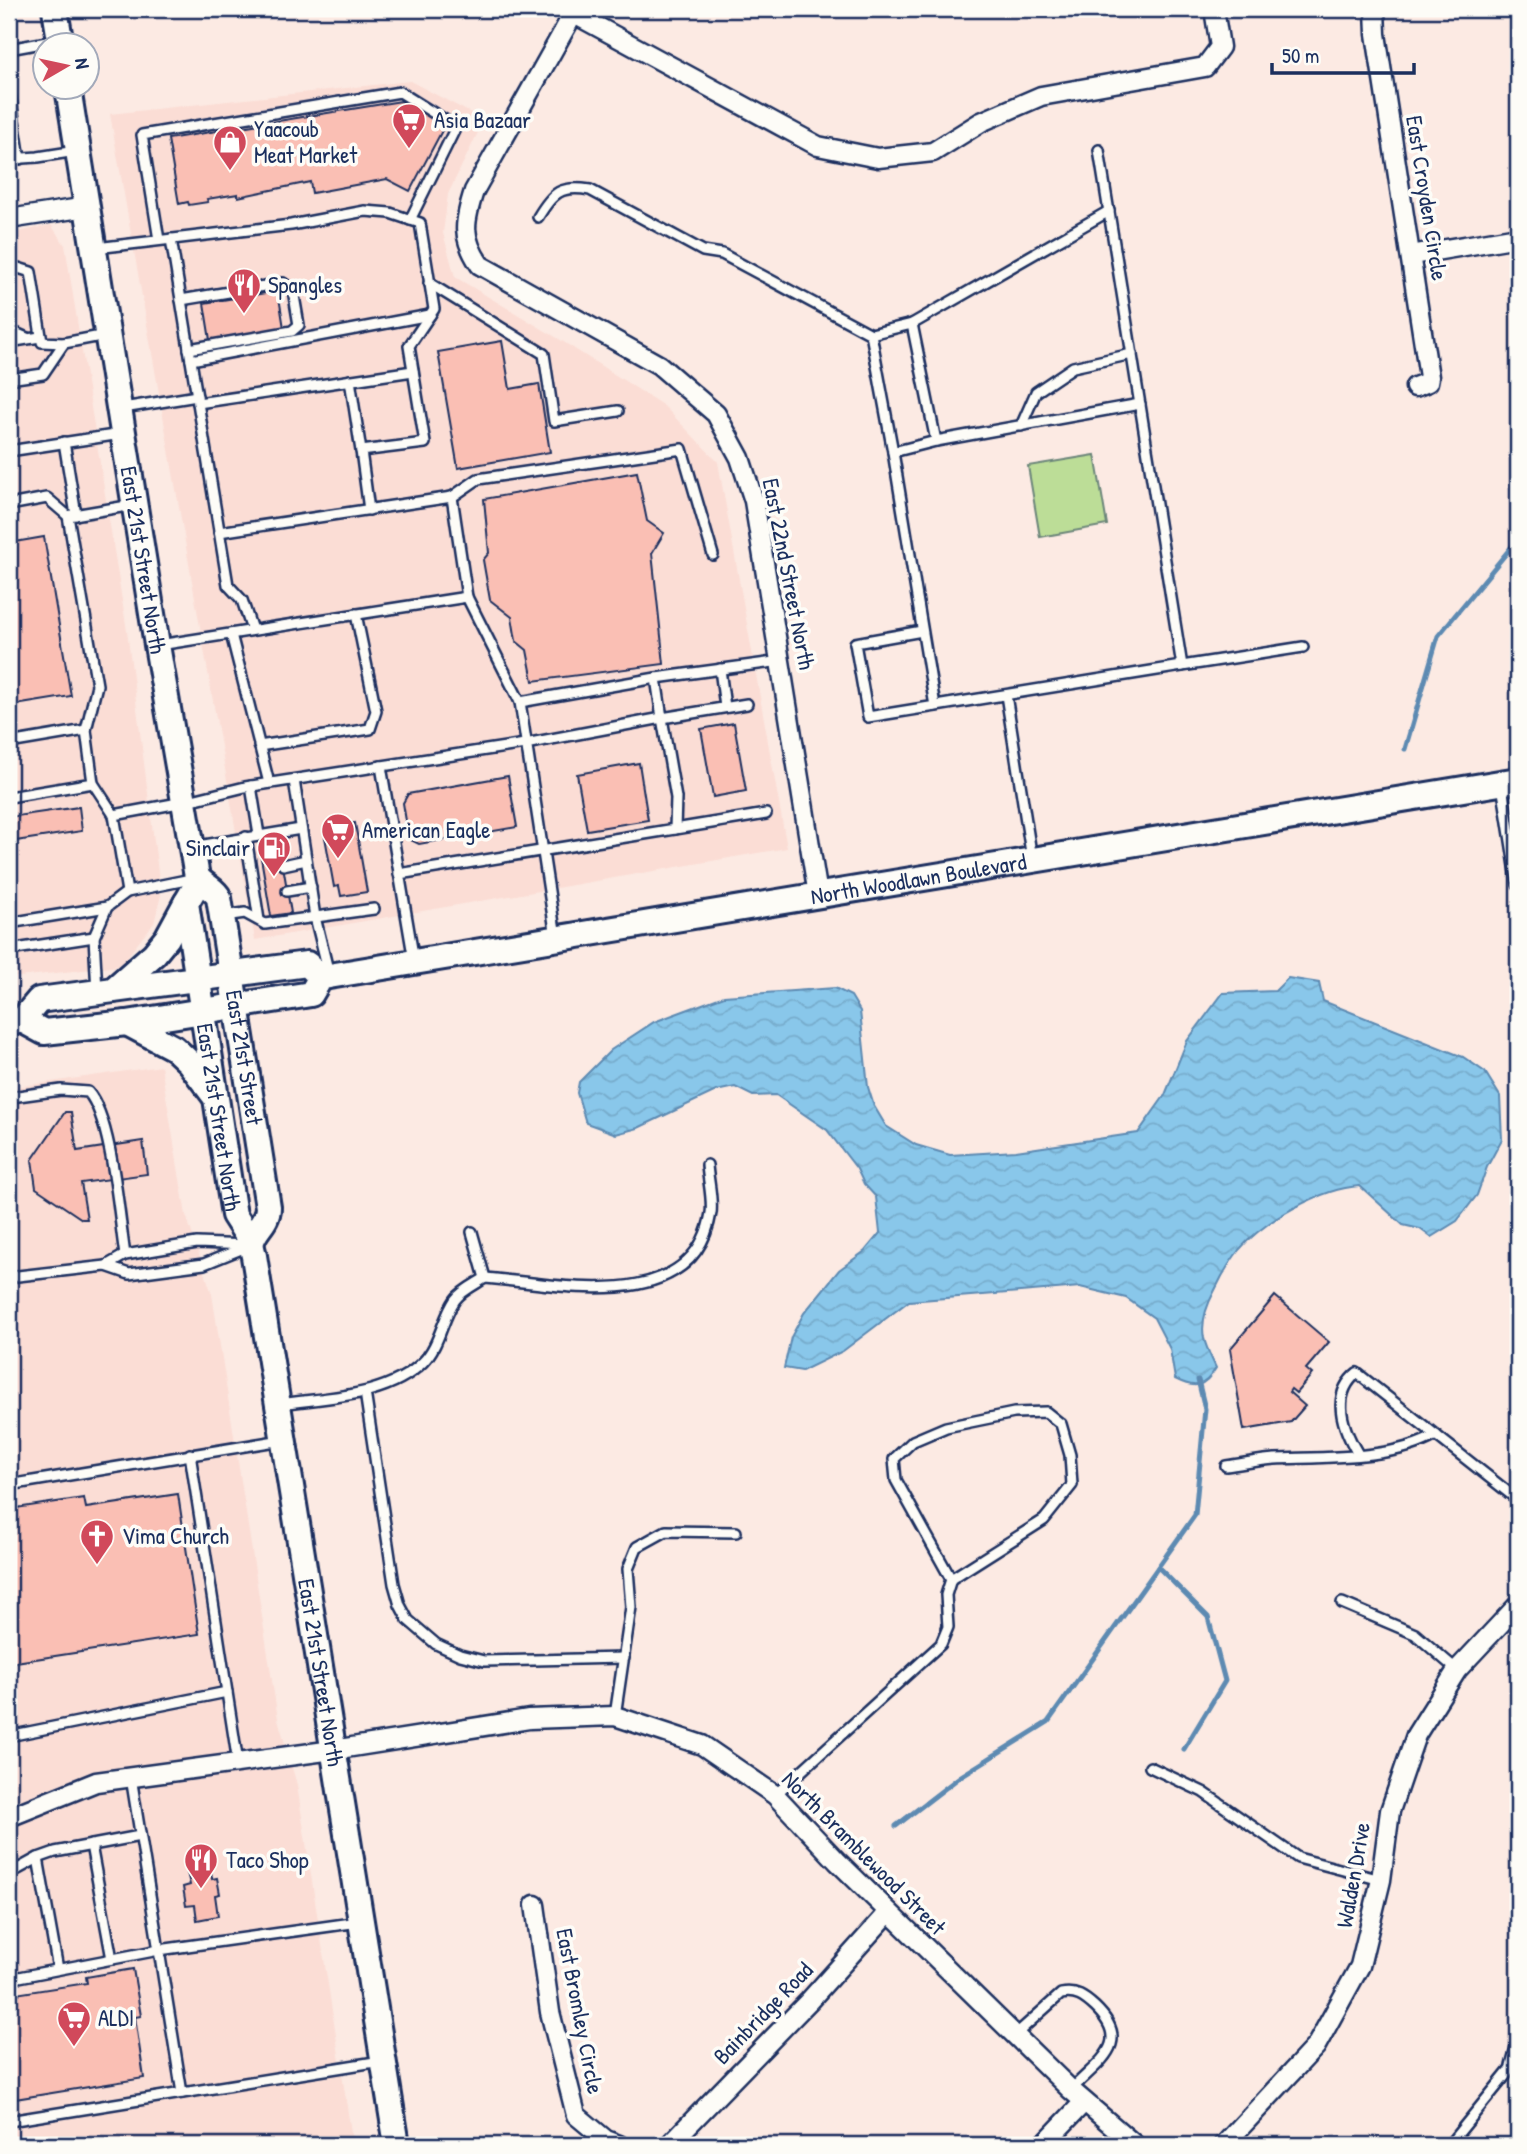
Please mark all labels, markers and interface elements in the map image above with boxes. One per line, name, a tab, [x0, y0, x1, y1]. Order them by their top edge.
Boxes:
north arrow	[32, 32, 102, 102]
scale bar	[1272, 32, 1413, 76]
text: 50 m	[1282, 41, 1319, 70]
text: N	[69, 56, 96, 70]
supermarket icon: Asia Bazaar	[390, 101, 428, 150]
place label: Asia Bazaar	[434, 104, 531, 135]
place label: Yaacoub Meat Market	[254, 113, 358, 170]
street label: East Croyden Circle	[1399, 113, 1456, 282]
shop icon: Yaacoub Meat Market	[211, 123, 249, 172]
restaurant icon: Spangles	[225, 266, 263, 315]
place label: Spangles	[268, 269, 342, 300]
street label: East 21st Street North	[114, 464, 174, 656]
street label: East 22nd Street North	[756, 476, 823, 672]
supermarket icon: American Eagle	[319, 811, 357, 860]
place label: American Eagle	[362, 814, 490, 845]
fuel station icon: Sinclair	[255, 829, 293, 878]
place label: Sinclair	[186, 832, 250, 863]
street label: North Woodlawn Boulevard	[808, 845, 1028, 911]
street label: East 21st Street	[219, 988, 271, 1128]
street label: East 21st Street North	[190, 1021, 249, 1213]
church icon: Vima Church	[78, 1517, 116, 1566]
place label: Vima Church	[122, 1520, 229, 1551]
street label: East 21st Street North	[291, 1577, 352, 1769]
street label: North Bramblewood Street	[776, 1764, 954, 1942]
street label: Walden Drive	[1328, 1820, 1377, 1930]
restaurant icon: Taco Shop	[182, 1841, 220, 1890]
place label: Taco Shop	[226, 1844, 309, 1875]
street label: East Bromley Circle	[549, 1926, 612, 2096]
street label: Bainbridge Road	[706, 1955, 819, 2071]
supermarket icon: ALDI	[55, 1999, 93, 2048]
place label: ALDI	[98, 2002, 134, 2033]

